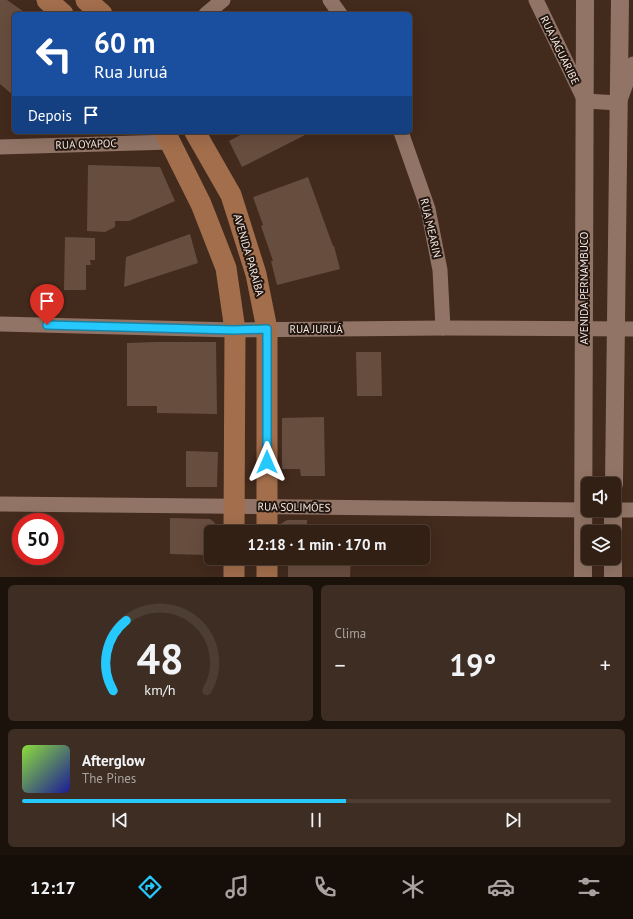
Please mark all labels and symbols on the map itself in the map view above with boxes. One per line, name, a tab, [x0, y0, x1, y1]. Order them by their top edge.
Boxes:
street label: RUA JAGUARIBE	[537, 13, 583, 87]
street label: RUA OYAPOC	[55, 136, 117, 152]
street label: RUA MEARIN	[417, 197, 445, 259]
street label: AVENIDA PARAÍBA	[231, 212, 268, 298]
street label: AVENIDA PERNAMBUCO	[577, 232, 591, 344]
pin	[30, 284, 64, 325]
street label: RUA JURUÁ	[289, 322, 343, 336]
position arrow	[246, 441, 288, 483]
street label: RUA SOLIMÕES	[257, 499, 331, 515]
speed limit sign: 50	[12, 513, 64, 565]

